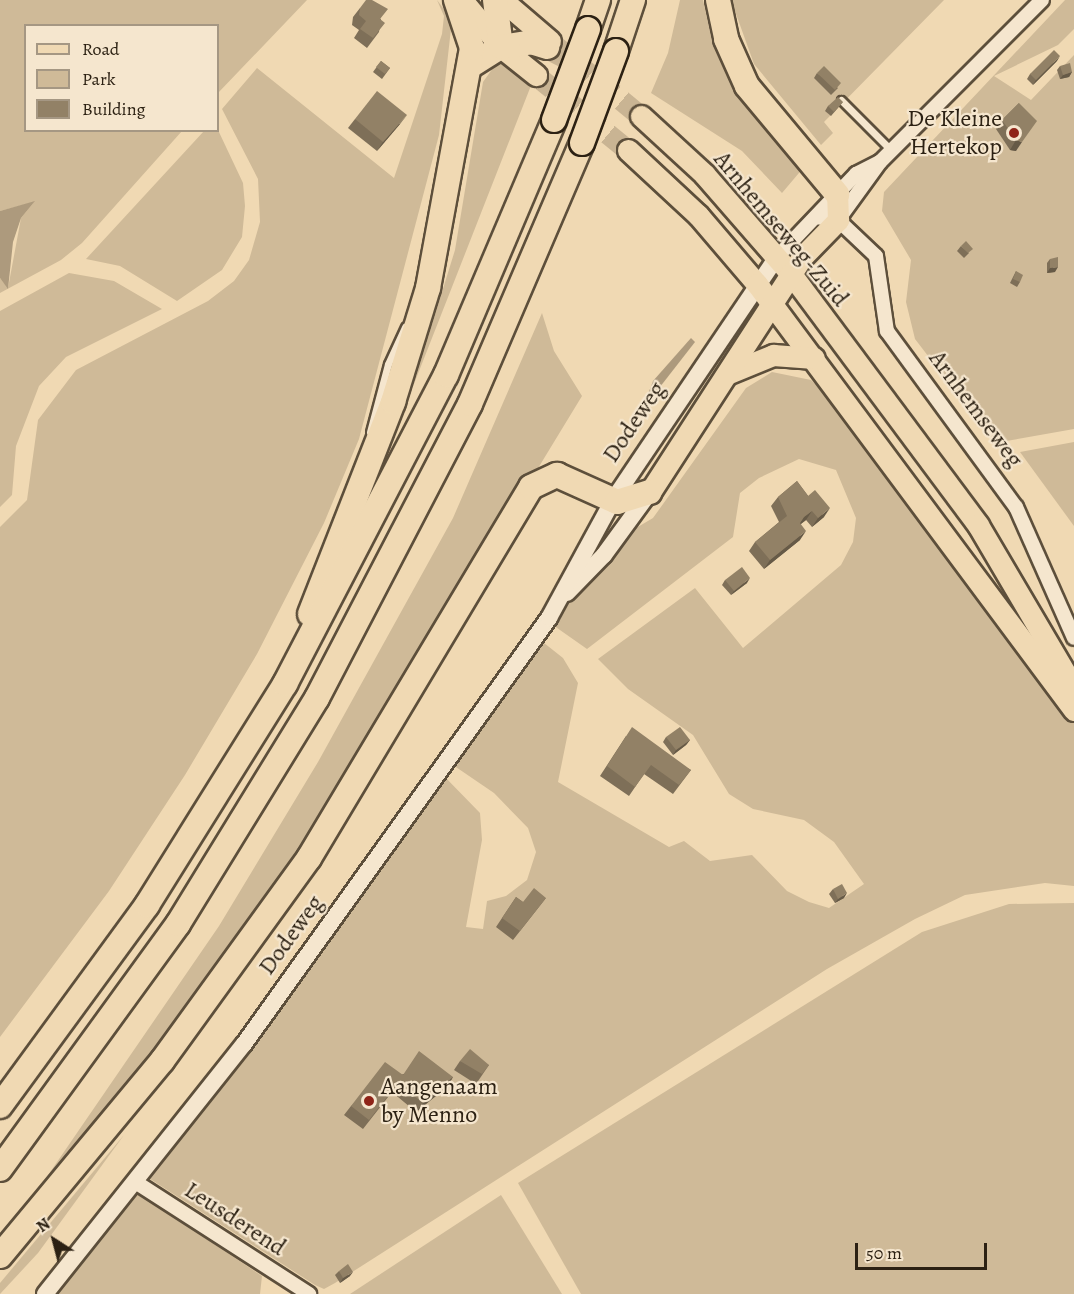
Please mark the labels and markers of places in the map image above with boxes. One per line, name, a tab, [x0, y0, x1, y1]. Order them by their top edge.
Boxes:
place label: De Kleine Hertekop	[907, 105, 1002, 161]
marker: De Kleine Hertekop	[1007, 126, 1021, 140]
place label: Aangenaam by Menno	[381, 1073, 498, 1129]
marker: Aangenaam by Menno	[362, 1094, 376, 1108]

